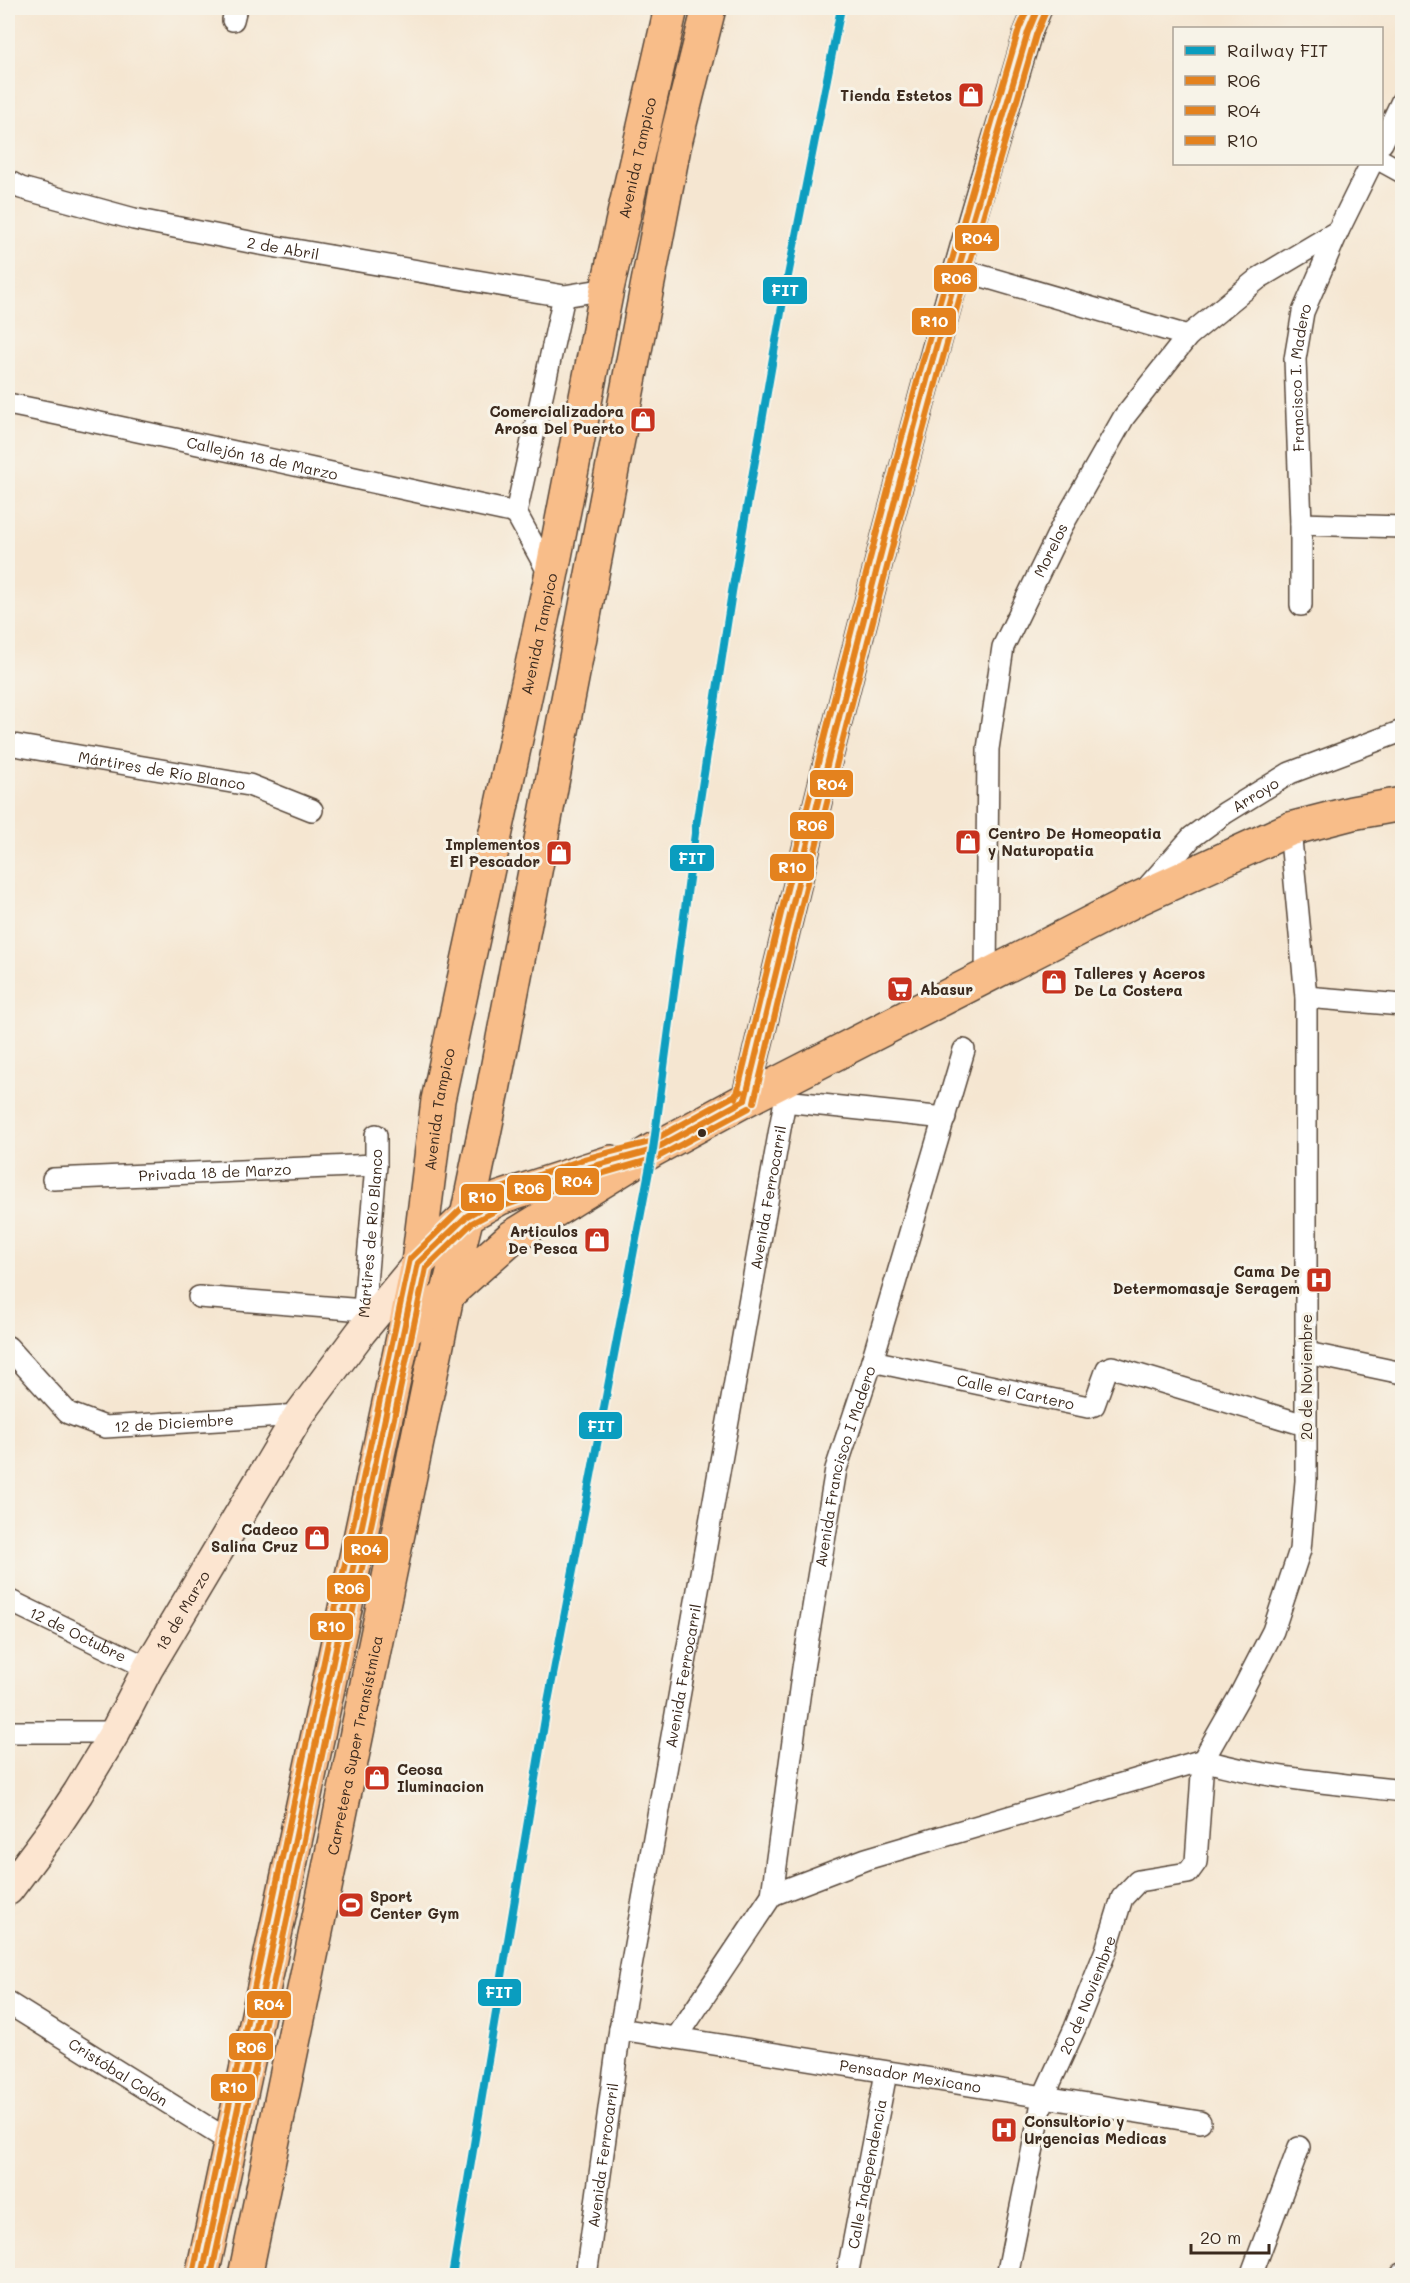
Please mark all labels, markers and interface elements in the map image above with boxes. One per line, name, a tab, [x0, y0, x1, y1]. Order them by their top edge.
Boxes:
legend	[1173, 27, 1383, 165]
text: Railway FIT	[1227, 38, 1328, 62]
text: R06	[1227, 68, 1261, 92]
shop icon: Tienda Estetos	[956, 80, 986, 110]
place label: Tienda Estetos	[840, 85, 952, 105]
street label: Avenida Tampico	[613, 95, 660, 220]
text: R04	[1227, 98, 1261, 122]
text: R10	[1227, 128, 1258, 152]
line badge: R04	[954, 224, 1000, 252]
text: R04	[961, 227, 993, 248]
street label: 2 de Abril	[246, 232, 321, 264]
line badge: R06	[933, 264, 978, 293]
text: R06	[940, 267, 972, 288]
line badge: FIT	[762, 276, 808, 305]
text: FIT	[771, 279, 799, 300]
street label: Francisco I. Madero	[1285, 300, 1316, 452]
line badge: R10	[911, 307, 957, 336]
text: R10	[920, 310, 948, 331]
place label: Comercializadora Arosa Del Puerto	[489, 401, 624, 438]
shop icon: Comercializadora Arosa Del Puerto	[628, 405, 658, 435]
street label: Callejón 18 de Marzo	[185, 432, 340, 484]
street label: Morelos	[1029, 520, 1072, 580]
street label: Avenida Tampico	[516, 571, 562, 696]
street label: Mártires de Río Blanco	[77, 746, 247, 794]
line badge: R04	[809, 769, 854, 798]
text: R04	[816, 773, 848, 794]
street label: Arroyo	[1228, 773, 1282, 816]
line badge: R06	[789, 811, 835, 840]
text: R06	[796, 814, 828, 835]
place label: Centro De Homeopatia y Naturopatia	[988, 823, 1162, 860]
shop icon: Centro De Homeopatia y Naturopatia	[953, 827, 983, 857]
place label: Implementos El Pescador	[445, 834, 540, 871]
shop icon: Implementos El Pescador	[544, 838, 574, 868]
line badge: FIT	[669, 844, 715, 872]
text: FIT	[678, 847, 706, 868]
line badge: R10	[769, 853, 815, 882]
text: R10	[778, 856, 806, 877]
place label: Talleres y Aceros De La Costera	[1074, 963, 1205, 1000]
shop icon: Talleres y Aceros De La Costera	[1039, 967, 1069, 997]
supermarket icon: Abasur	[885, 974, 915, 1004]
place label: Abasur	[920, 979, 973, 999]
street label: Avenida Tampico	[419, 1046, 459, 1172]
street label: Avenida Ferrocarril	[745, 1124, 790, 1271]
unlabelled marker	[696, 1127, 708, 1139]
street label: Mártires de Río Blanco	[353, 1149, 386, 1318]
street label: Privada 18 de Marzo	[138, 1159, 292, 1185]
line badge: R04	[554, 1167, 600, 1196]
text: R04	[561, 1170, 593, 1191]
line badge: R06	[506, 1174, 552, 1202]
text: R06	[513, 1177, 545, 1198]
line badge: R10	[460, 1183, 505, 1212]
text: R10	[468, 1186, 496, 1207]
place label: Articulos De Pesca	[508, 1221, 578, 1258]
shop icon: Articulos De Pesca	[582, 1225, 612, 1255]
place label: Cama De Determomasaje Seragem	[1113, 1261, 1300, 1298]
hospital icon: Cama De Determomasaje Seragem	[1304, 1265, 1334, 1295]
street label: 20 de Noviembre	[1296, 1314, 1316, 1440]
street label: Avenida Francisco I Madero	[810, 1363, 880, 1569]
street label: Calle el Cartero	[955, 1369, 1076, 1414]
street label: 12 de Diciembre	[114, 1409, 234, 1436]
line badge: FIT	[578, 1411, 623, 1440]
text: FIT	[587, 1415, 615, 1436]
place label: Cadeco Salina Cruz	[211, 1519, 299, 1556]
shop icon: Cadeco Salina Cruz	[302, 1523, 332, 1553]
line badge: R04	[343, 1535, 389, 1564]
text: R04	[350, 1538, 382, 1559]
street label: 18 de Marzo	[151, 1566, 214, 1654]
line badge: R06	[326, 1574, 371, 1603]
text: R06	[333, 1577, 365, 1598]
street label: 12 de Octubre	[26, 1602, 130, 1666]
street label: Avenida Ferrocarril	[660, 1602, 705, 1749]
line badge: R10	[309, 1612, 354, 1641]
text: R10	[317, 1615, 345, 1636]
street label: Carretera Super Transístmica	[322, 1634, 387, 1857]
place label: Ceosa Iluminacion	[397, 1759, 484, 1796]
shop icon: Ceosa Iluminacion	[362, 1763, 392, 1793]
place label: Sport Center Gym	[370, 1886, 459, 1923]
sports icon: Sport Center Gym	[336, 1890, 366, 1920]
street label: 20 de Noviembre	[1054, 1933, 1120, 2057]
line badge: FIT	[477, 1978, 522, 2007]
text: FIT	[485, 1981, 513, 2002]
line badge: R04	[246, 1990, 292, 2019]
text: R04	[253, 1993, 285, 2014]
line badge: R06	[228, 2032, 274, 2061]
street label: Cristóbal Colón	[65, 2033, 172, 2110]
text: R06	[235, 2036, 267, 2057]
street label: Pensador Mexicano	[838, 2054, 983, 2097]
line badge: R10	[210, 2073, 256, 2102]
text: R10	[219, 2076, 247, 2097]
street label: Avenida Ferrocarril	[583, 2081, 622, 2229]
street label: Calle Independencia	[842, 2097, 891, 2250]
place label: Consultorio y Urgencias Medicas	[1024, 2111, 1166, 2148]
hospital icon: Consultorio y Urgencias Medicas	[989, 2115, 1019, 2145]
scale bar	[1191, 2217, 1269, 2255]
text: 20 m	[1200, 2225, 1241, 2249]

